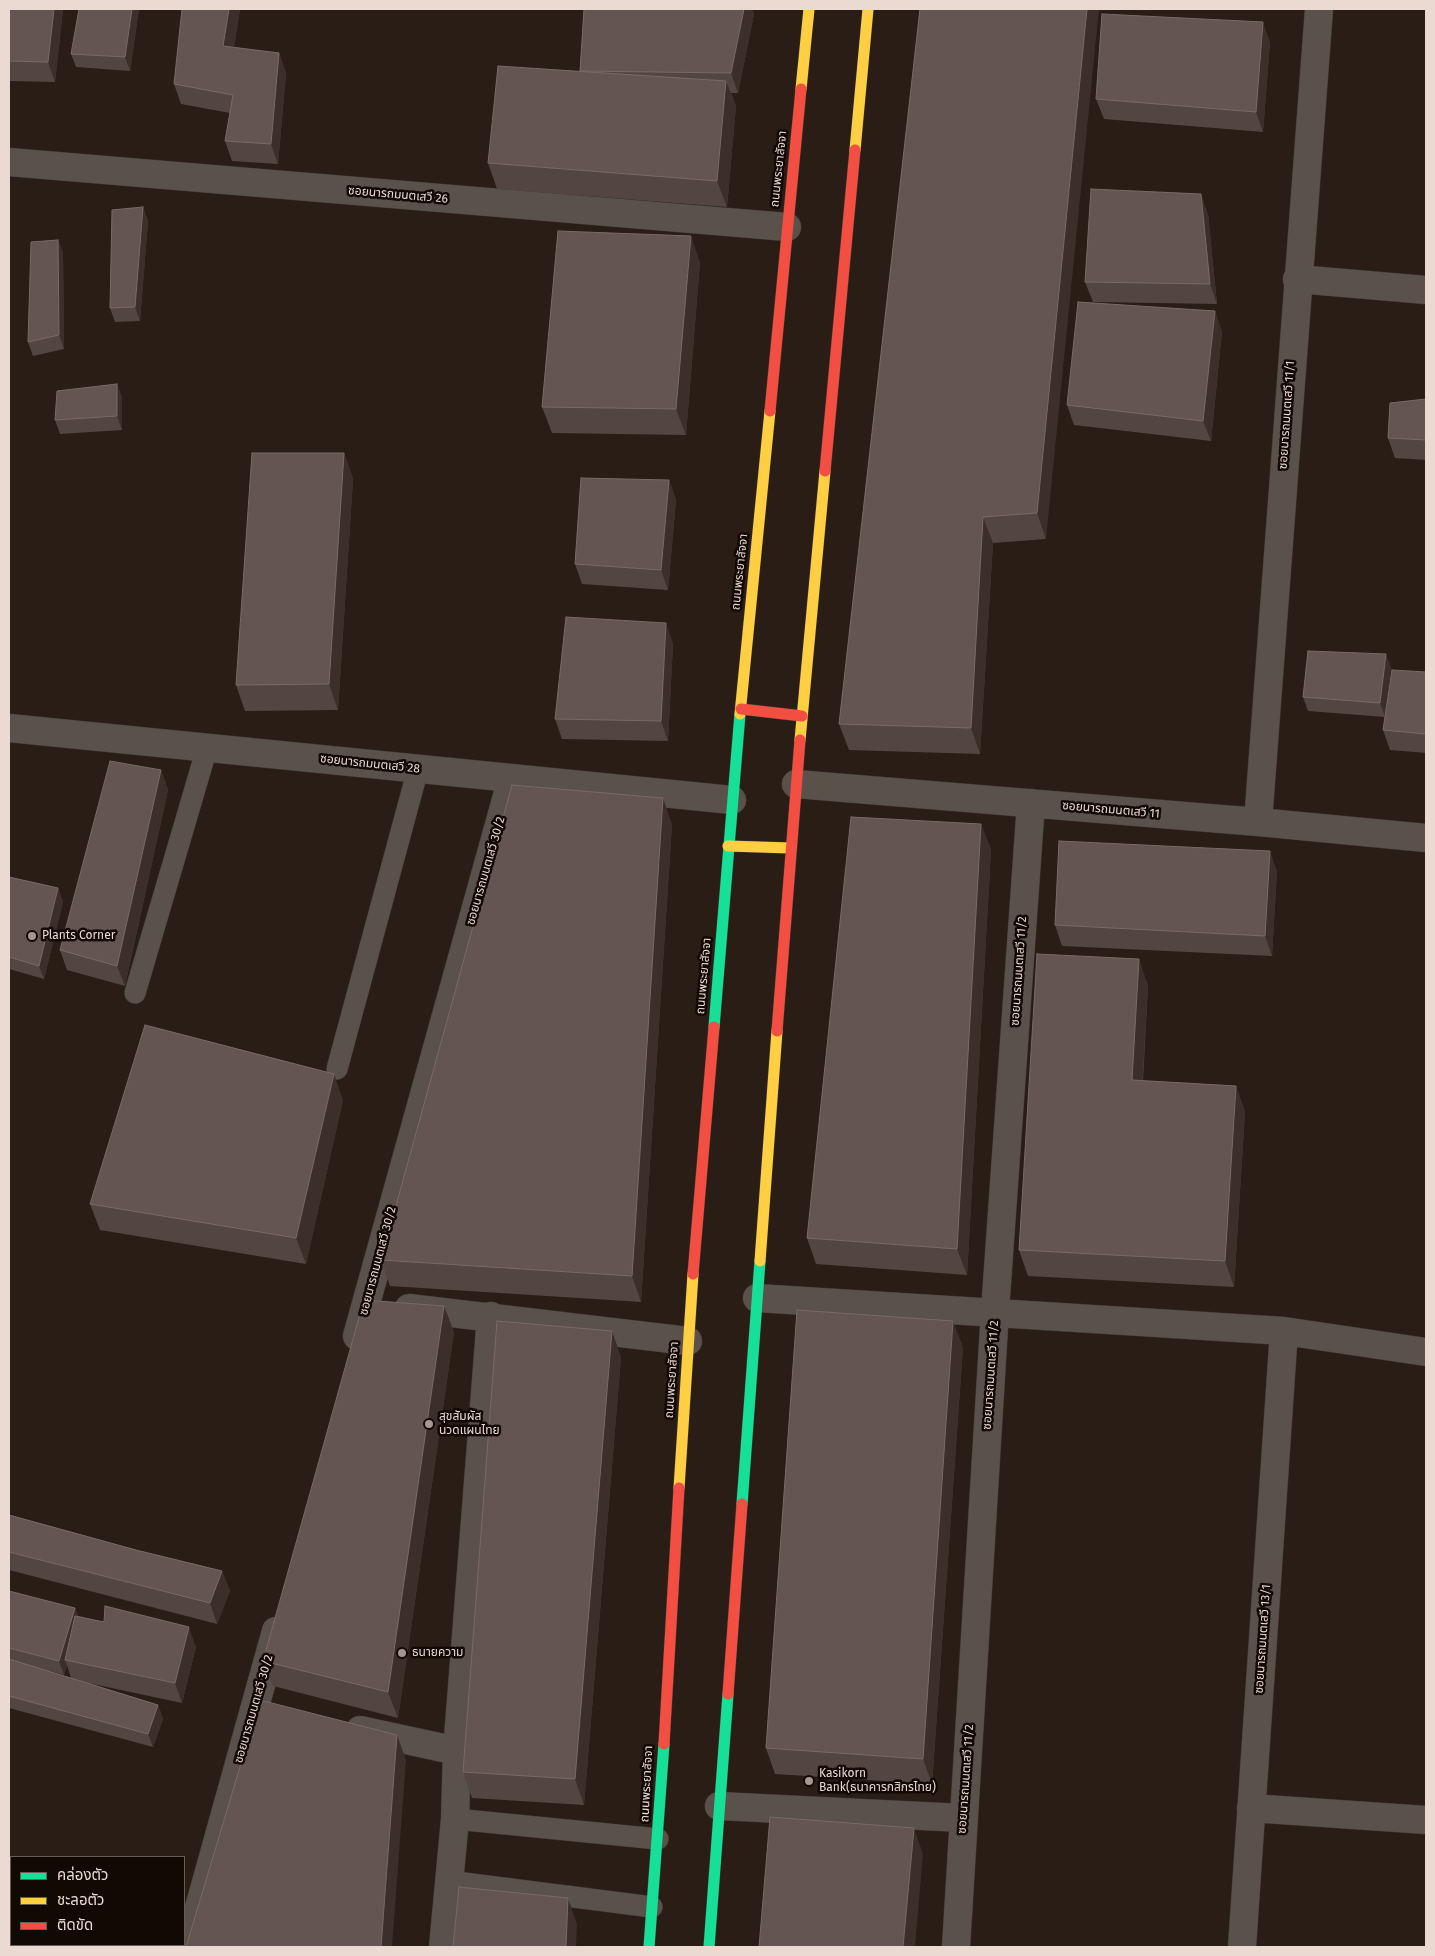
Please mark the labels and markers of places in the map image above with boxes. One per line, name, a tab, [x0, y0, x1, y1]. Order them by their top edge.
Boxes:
place label: Plants Corner	[42, 929, 115, 943]
marker: Plants Corner	[26, 930, 38, 942]
place label: สุขสัมผัส นวดแผนไทย	[439, 1410, 500, 1438]
marker: สุขสัมผัส นวดแผนไทย	[423, 1418, 435, 1430]
place label: ธนายความ	[412, 1646, 463, 1660]
marker: ธนายความ	[396, 1647, 408, 1659]
place label: Kasikorn Bank(ธนาคารกสิกรไทย)	[819, 1767, 936, 1795]
marker: Kasikorn Bank(ธนาคารกสิกรไทย)	[803, 1775, 815, 1787]

